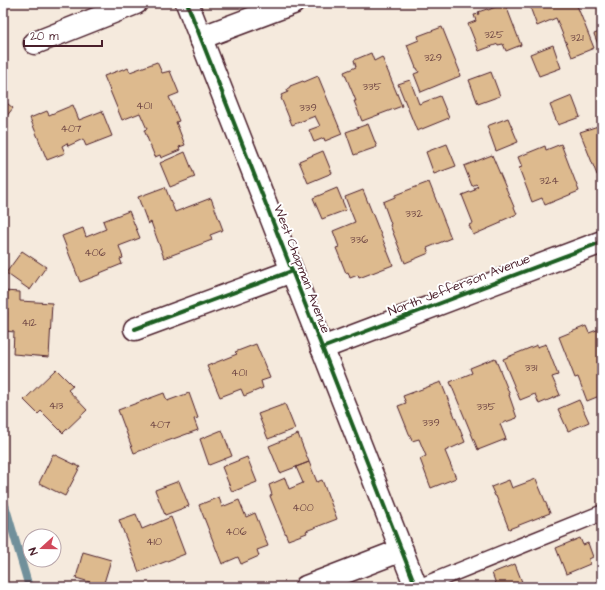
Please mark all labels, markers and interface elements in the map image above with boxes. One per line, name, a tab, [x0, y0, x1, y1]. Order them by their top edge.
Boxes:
scale bar	[24, 22, 102, 48]
house number: 325	[484, 27, 504, 42]
text: 20 m	[30, 28, 59, 45]
house number: 321	[570, 30, 584, 45]
house number: 329	[424, 50, 442, 65]
house number: 335	[363, 79, 382, 94]
house number: 401	[136, 98, 153, 113]
house number: 339	[299, 100, 317, 115]
house number: 407	[60, 121, 82, 136]
house number: 324	[539, 173, 559, 188]
street label: West Chapman Avenue	[269, 202, 335, 336]
house number: 332	[405, 206, 423, 221]
house number: 336	[350, 232, 368, 247]
house number: 406	[84, 245, 106, 260]
street label: North Jefferson Avenue	[385, 250, 533, 320]
house number: 412	[21, 315, 37, 330]
house number: 331	[525, 360, 538, 375]
house number: 401	[231, 365, 248, 380]
house number: 413	[49, 398, 64, 413]
house number: 335	[477, 399, 496, 414]
house number: 339	[422, 415, 440, 430]
house number: 407	[149, 417, 171, 432]
house number: 400	[292, 500, 314, 515]
house number: 406	[225, 524, 247, 539]
north arrow	[22, 528, 62, 568]
house number: 410	[146, 534, 162, 549]
text: N	[25, 545, 41, 557]

